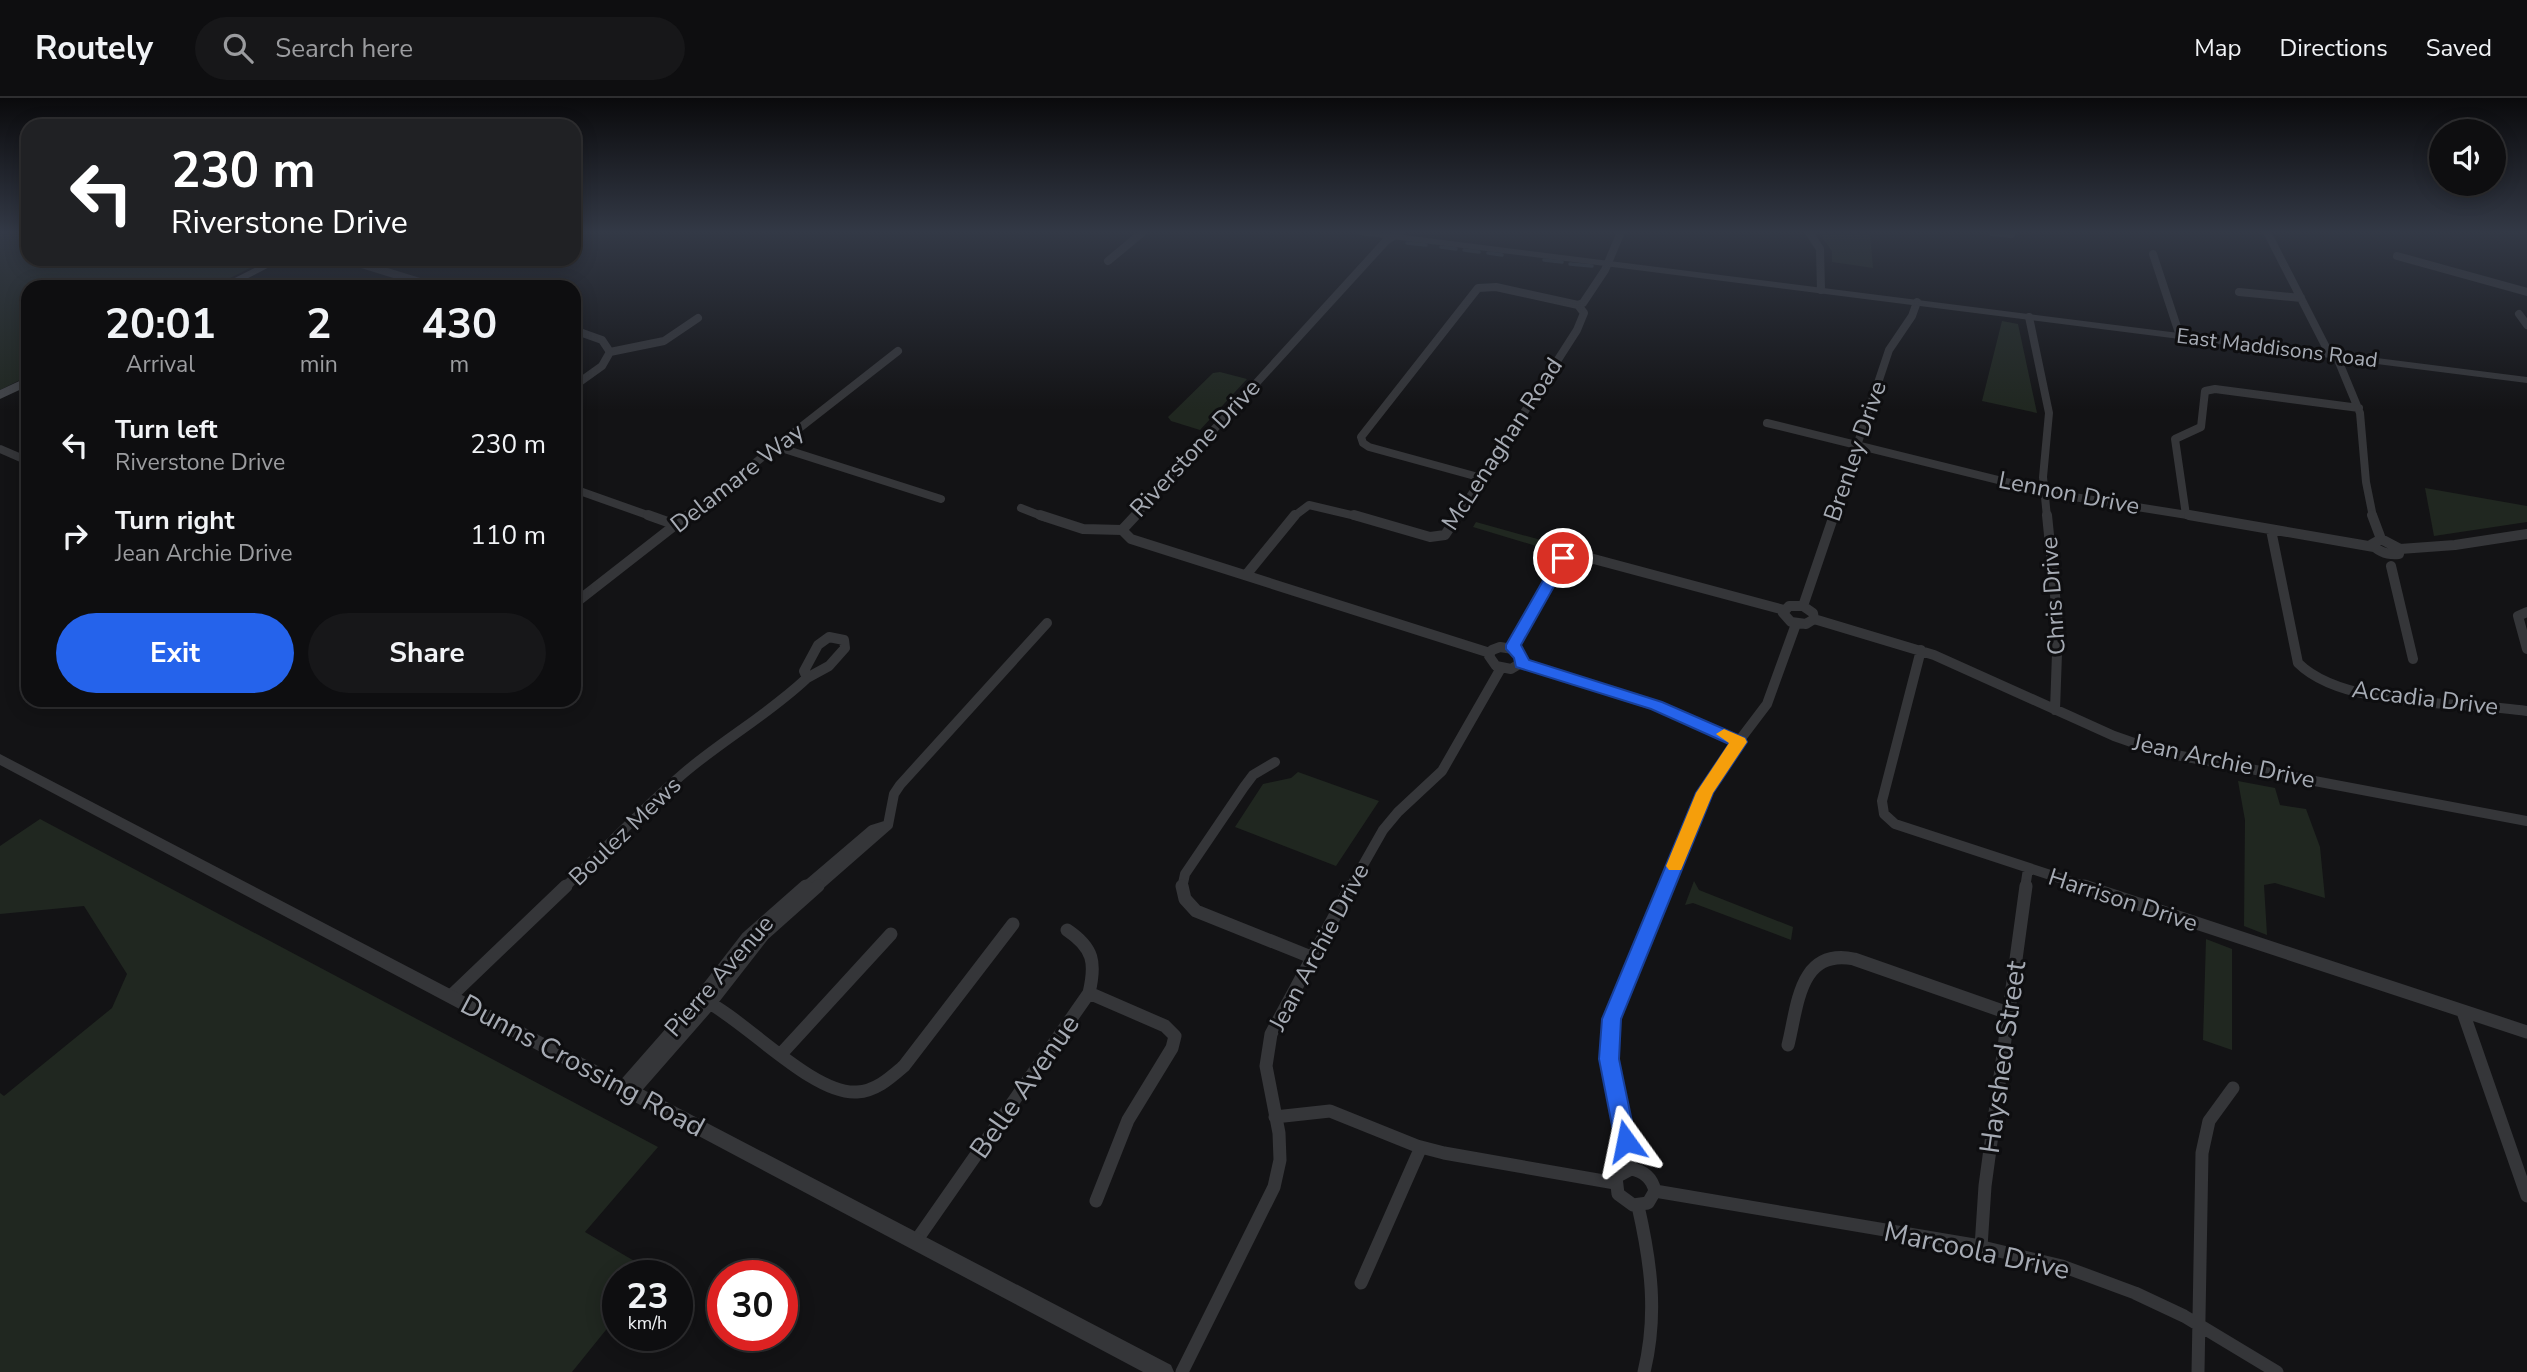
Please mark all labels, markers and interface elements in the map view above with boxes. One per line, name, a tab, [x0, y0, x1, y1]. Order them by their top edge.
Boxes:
search box	[195, 17, 685, 80]
text: Routely	[35, 26, 153, 71]
icon: search	[219, 29, 257, 67]
text: Search here	[275, 31, 413, 66]
text: Map	[2194, 32, 2241, 64]
text: Directions	[2279, 32, 2388, 64]
text: Saved	[2426, 32, 2492, 64]
map controls	[2429, 119, 2506, 196]
button: sound	[2429, 119, 2506, 196]
text: 230 m	[171, 137, 315, 204]
icon: left	[56, 147, 147, 238]
text: Riverstone Drive	[171, 201, 408, 244]
text: 20:01	[105, 296, 216, 353]
text: 2	[306, 296, 331, 353]
text: 430	[422, 296, 497, 353]
street label: East Maddisons Road	[2175, 322, 2379, 374]
text: Arrival	[126, 349, 195, 380]
text: min	[300, 349, 338, 380]
text: m	[450, 349, 469, 380]
street label: McLenaghan Road	[1434, 352, 1570, 536]
street label: Riverstone Drive	[1123, 372, 1267, 524]
street label: Brenley Drive	[1816, 377, 1894, 525]
text: Turn left	[115, 412, 218, 447]
street label: Delamare Way	[664, 415, 811, 540]
icon: left	[56, 426, 94, 464]
text: 230 m	[470, 427, 546, 462]
text: Riverstone Drive	[115, 447, 285, 478]
street label: Lennon Drive	[1996, 464, 2142, 522]
text: Turn right	[115, 503, 234, 538]
icon: right	[56, 517, 94, 555]
text: 110 m	[470, 518, 546, 553]
pin	[1533, 528, 1593, 588]
street label: Chris Drive	[2033, 536, 2073, 656]
text: Jean Archie Drive	[115, 538, 292, 569]
icon: arrive	[1544, 539, 1582, 577]
button: Exit	[56, 613, 294, 693]
button: Share	[308, 613, 546, 693]
street label: Accadia Drive	[2350, 673, 2500, 723]
street label: Jean Archie Drive	[2129, 726, 2318, 796]
street label: Boulez Mews	[562, 769, 688, 893]
street label: Jean Archie Drive	[1261, 858, 1377, 1037]
street label: Harrison Drive	[2044, 861, 2202, 939]
street label: Pierre Avenue	[657, 908, 781, 1044]
street label: Hayshed Street	[1971, 958, 2035, 1156]
street label: Dunns Crossing Road	[454, 985, 711, 1146]
street label: Belle Avenue	[961, 1007, 1088, 1166]
position arrow	[1589, 1104, 1663, 1178]
street label: Marcoola Drive	[1880, 1213, 2073, 1289]
speed limit sign: 30	[707, 1260, 798, 1351]
text: 23	[626, 1273, 669, 1320]
text: km/h	[628, 1311, 667, 1335]

